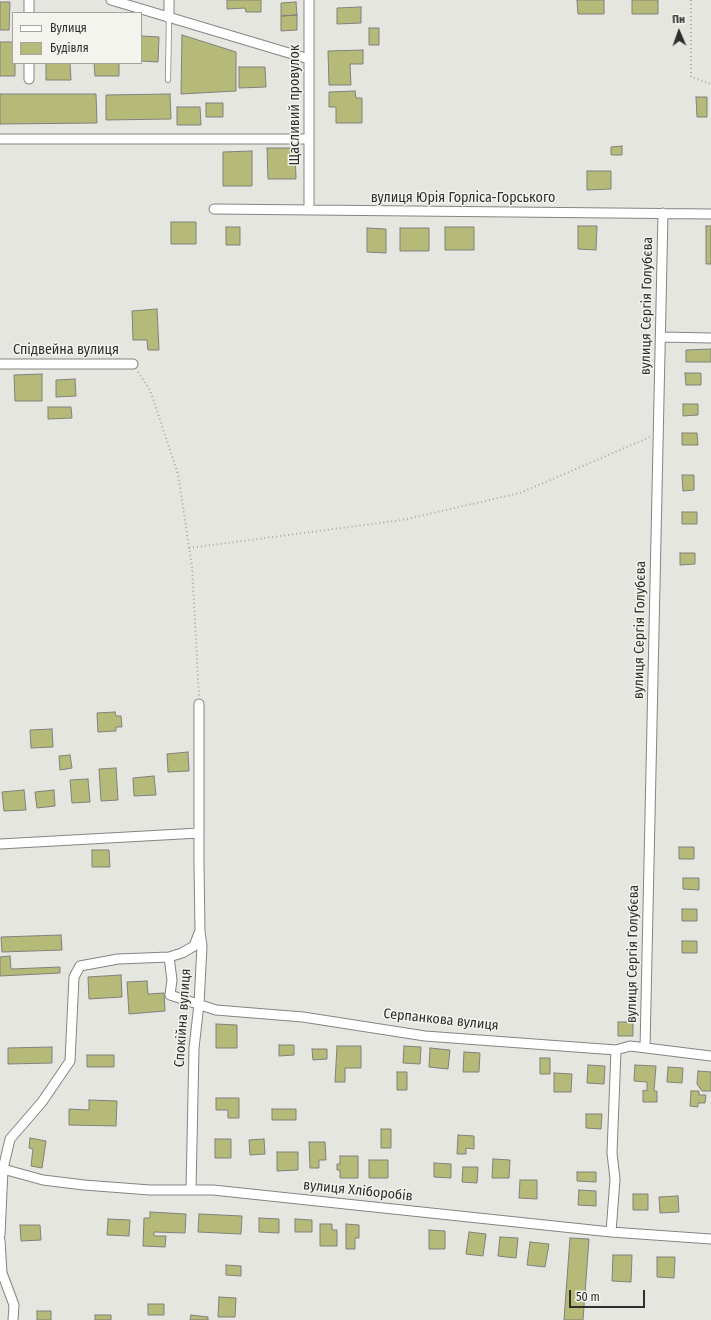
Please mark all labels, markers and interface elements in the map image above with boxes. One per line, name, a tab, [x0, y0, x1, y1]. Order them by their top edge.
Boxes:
legend	[12, 12, 142, 64]
north arrow	[659, 12, 699, 52]
text: Пн	[672, 13, 685, 26]
text: Вулиця	[50, 21, 87, 35]
text: Будівля	[50, 41, 89, 55]
street label: Щасливий провулок	[287, 45, 303, 165]
street label: вулиця Юрія Горліса-Горського	[371, 190, 555, 206]
street label: вулиця Сергія Голубєва	[637, 237, 657, 375]
street label: Спідвейна вулиця	[13, 342, 119, 358]
street label: вулиця Сергія Голубєва	[630, 561, 650, 699]
street label: вулиця Сергія Голубєва	[623, 885, 643, 1023]
street label: Спокійна вулиця	[171, 968, 195, 1068]
street label: Серпанкова вулиця	[383, 1006, 499, 1034]
street label: вулиця Хліборобів	[302, 1177, 414, 1205]
scale bar	[571, 1282, 647, 1308]
text: 50 m	[576, 1290, 600, 1304]

